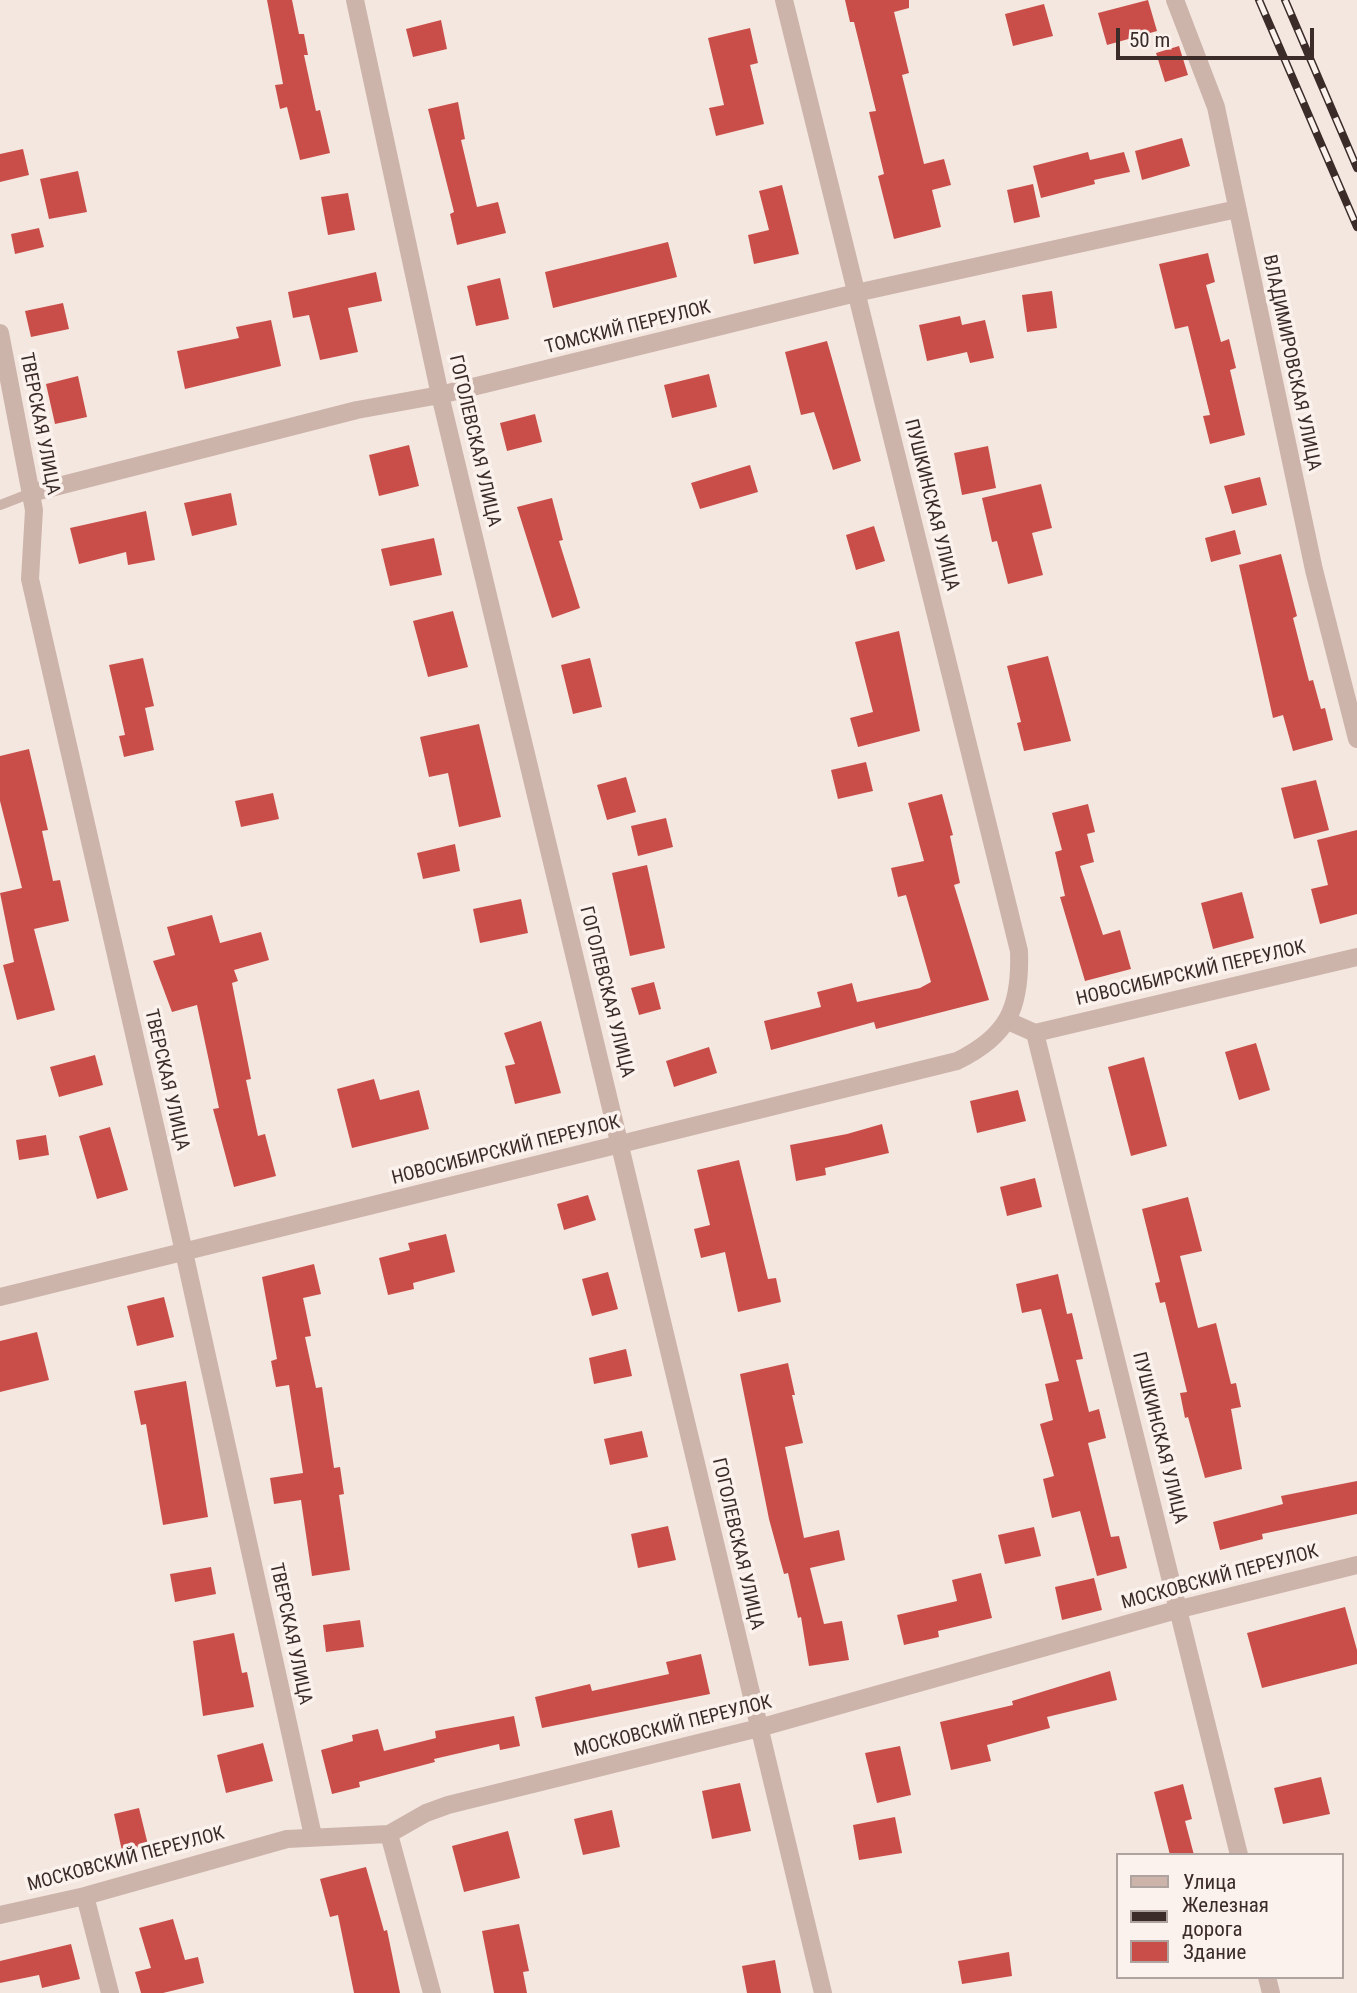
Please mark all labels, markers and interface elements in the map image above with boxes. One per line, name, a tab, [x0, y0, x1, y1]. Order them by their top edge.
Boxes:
scale bar	[1119, 14, 1317, 58]
text: 50 m	[1129, 28, 1170, 52]
street label: ВЛАДИМИРОВСКАЯ УЛИЦА	[1257, 253, 1325, 473]
street label: ТОМСКИЙ ПЕРЕУЛОК	[543, 296, 713, 360]
street label: ТВЕРСКАЯ УЛИЦА	[14, 351, 64, 497]
street label: ГОГОЛЕВСКАЯ УЛИЦА	[443, 353, 505, 529]
street label: ПУШКИНСКАЯ УЛИЦА	[899, 417, 963, 593]
street label: ГОГОЛЕВСКАЯ УЛИЦА	[574, 904, 638, 1080]
street label: НОВОСИБИРСКИЙ ПЕРЕУЛОК	[1074, 937, 1308, 1011]
street label: ТВЕРСКАЯ УЛИЦА	[139, 1007, 193, 1153]
street label: НОВОСИБИРСКИЙ ПЕРЕУЛОК	[389, 1112, 623, 1190]
street label: ПУШКИНСКАЯ УЛИЦА	[1127, 1350, 1191, 1526]
street label: ГОГОЛЕВСКАЯ УЛИЦА	[706, 1456, 768, 1632]
street label: МОСКОВСКИЙ ПЕРЕУЛОК	[1119, 1541, 1321, 1615]
street label: ТВЕРСКАЯ УЛИЦА	[264, 1561, 316, 1707]
street label: МОСКОВСКИЙ ПЕРЕУЛОК	[572, 1691, 774, 1763]
street label: МОСКОВСКИЙ ПЕРЕУЛОК	[25, 1823, 227, 1897]
legend	[1116, 1853, 1343, 1979]
text: Улица	[1183, 1870, 1236, 1894]
text: Железная дорога	[1182, 1893, 1269, 1941]
text: Здание	[1183, 1940, 1246, 1964]

